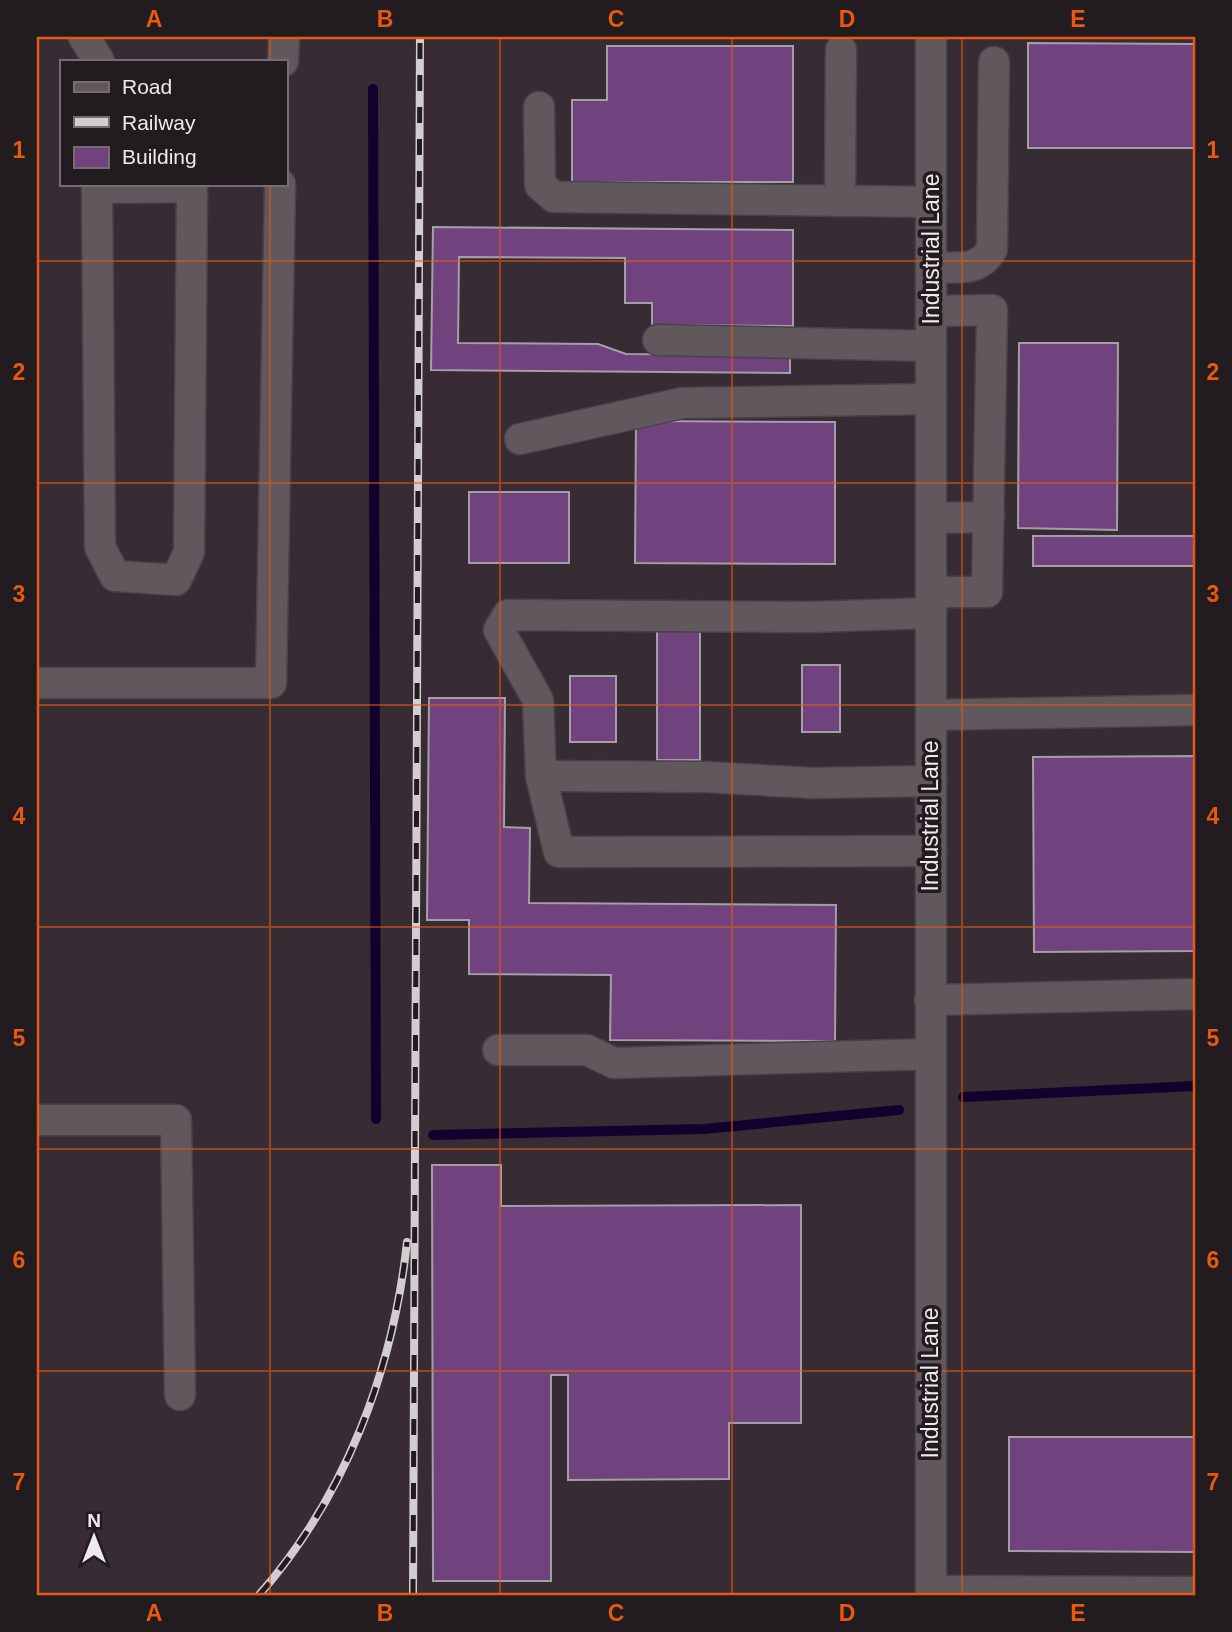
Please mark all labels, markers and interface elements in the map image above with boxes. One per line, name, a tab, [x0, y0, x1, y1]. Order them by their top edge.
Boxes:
text: A	[146, 6, 162, 32]
text: B	[377, 6, 393, 32]
text: C	[608, 6, 624, 32]
text: D	[839, 6, 855, 32]
text: E	[1070, 6, 1086, 32]
legend	[60, 60, 287, 186]
text: Road	[122, 75, 172, 98]
text: Railway	[122, 111, 196, 134]
text: 1	[13, 137, 26, 163]
text: 1	[1207, 137, 1220, 163]
text: Building	[122, 145, 197, 168]
street label: Industrial Lane	[918, 174, 944, 324]
text: 2	[13, 359, 25, 385]
text: 2	[1207, 359, 1219, 385]
text: 3	[13, 581, 25, 607]
text: 3	[1207, 581, 1219, 607]
street label: Industrial Lane	[917, 741, 943, 891]
text: 4	[13, 803, 26, 829]
text: 4	[1207, 803, 1220, 829]
text: 5	[13, 1025, 26, 1051]
text: 5	[1207, 1025, 1220, 1051]
text: 6	[13, 1247, 25, 1273]
text: 6	[1207, 1247, 1219, 1273]
street label: Industrial Lane	[917, 1308, 943, 1458]
text: 7	[13, 1469, 25, 1495]
text: 7	[1207, 1469, 1219, 1495]
north arrow	[60, 1502, 130, 1572]
text: N	[87, 1510, 101, 1531]
text: A	[146, 1600, 162, 1626]
text: B	[377, 1600, 393, 1626]
text: C	[608, 1600, 624, 1626]
text: D	[839, 1600, 855, 1626]
text: E	[1070, 1600, 1086, 1626]

